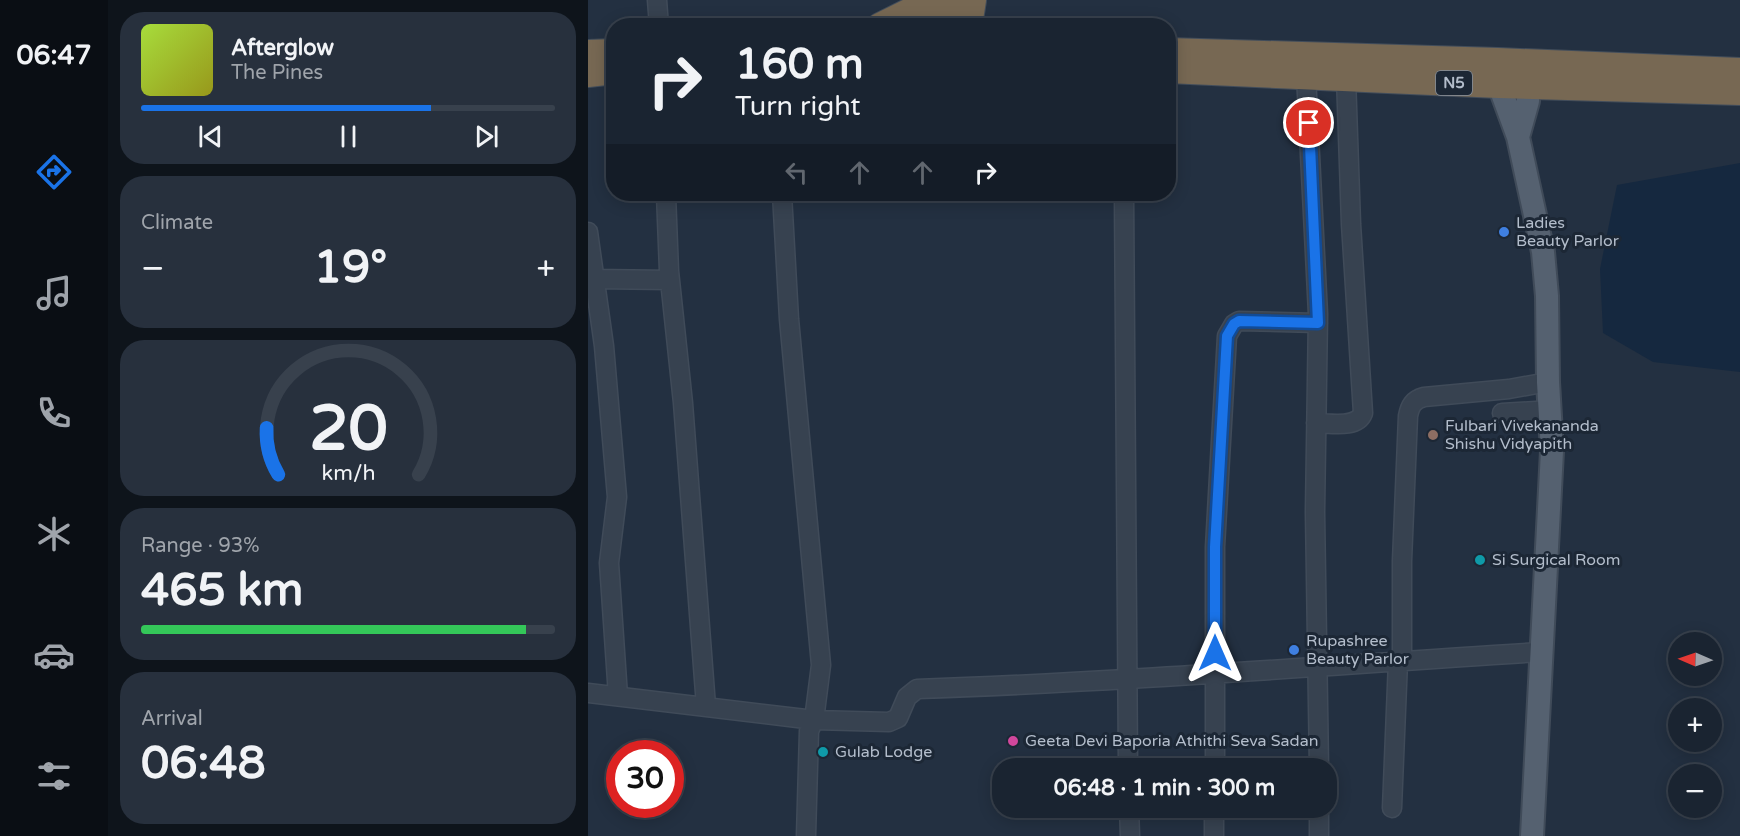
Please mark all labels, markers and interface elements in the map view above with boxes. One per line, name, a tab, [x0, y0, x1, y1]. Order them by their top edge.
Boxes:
text: Afterglow	[231, 35, 334, 61]
text: 06:47	[17, 39, 91, 72]
text: 160 m	[735, 39, 864, 90]
icon: right	[636, 42, 714, 120]
text: The Pines	[231, 61, 323, 85]
road number: N5	[1436, 71, 1472, 95]
text: Turn right	[735, 90, 861, 123]
pin	[1283, 97, 1334, 148]
icon: arrive	[1292, 106, 1325, 139]
icon: previous	[194, 120, 227, 153]
icon: pause	[332, 120, 365, 153]
icon: next	[470, 120, 503, 153]
icon: directions	[33, 151, 75, 193]
icon: left	[780, 156, 813, 189]
icon: ahead	[843, 156, 876, 189]
icon: ahead	[906, 156, 939, 189]
icon: right	[969, 156, 1002, 189]
text: Climate	[141, 211, 213, 235]
place label: Ladies Beauty Parlor	[1516, 213, 1620, 251]
marker: Ladies Beauty Parlor	[1497, 225, 1511, 239]
text: 19°	[314, 241, 387, 295]
text: −	[141, 249, 165, 288]
text: +	[536, 249, 555, 288]
icon: music	[33, 272, 75, 314]
icon: phone	[33, 392, 75, 434]
text: 20	[309, 392, 387, 467]
place label: Fulbari Vivekananda Shishu Vidyapith	[1445, 416, 1599, 454]
marker: Fulbari Vivekananda Shishu Vidyapith	[1426, 428, 1440, 442]
text: km/h	[321, 460, 375, 486]
icon: climate	[33, 513, 75, 555]
text: Range · 93%	[141, 534, 260, 558]
place label: Si Surgical Room	[1492, 550, 1620, 570]
marker: Si Surgical Room	[1473, 553, 1487, 567]
text: 465 km	[141, 564, 303, 618]
position arrow	[1183, 621, 1247, 685]
place label: Rupashree Beauty Parlor	[1306, 631, 1410, 669]
north arrow	[1668, 632, 1722, 686]
map controls	[1668, 632, 1722, 818]
icon: car	[33, 634, 75, 676]
marker: Rupashree Beauty Parlor	[1287, 643, 1301, 657]
button: +	[1668, 698, 1722, 752]
text: Arrival	[141, 707, 203, 731]
place label: Geeta Devi Baporia Athithi Seva Sadan	[1025, 731, 1318, 751]
marker: Geeta Devi Baporia Athithi Seva Sadan	[1006, 734, 1020, 748]
text: 06:48	[141, 737, 266, 791]
speed limit sign: 30	[606, 740, 684, 818]
place label: Gulab Lodge	[835, 742, 932, 762]
marker: Gulab Lodge	[816, 745, 830, 759]
icon: filters	[33, 755, 75, 797]
button: −	[1668, 764, 1722, 818]
text: 06:48 · 1 min · 300 m	[1054, 775, 1275, 801]

